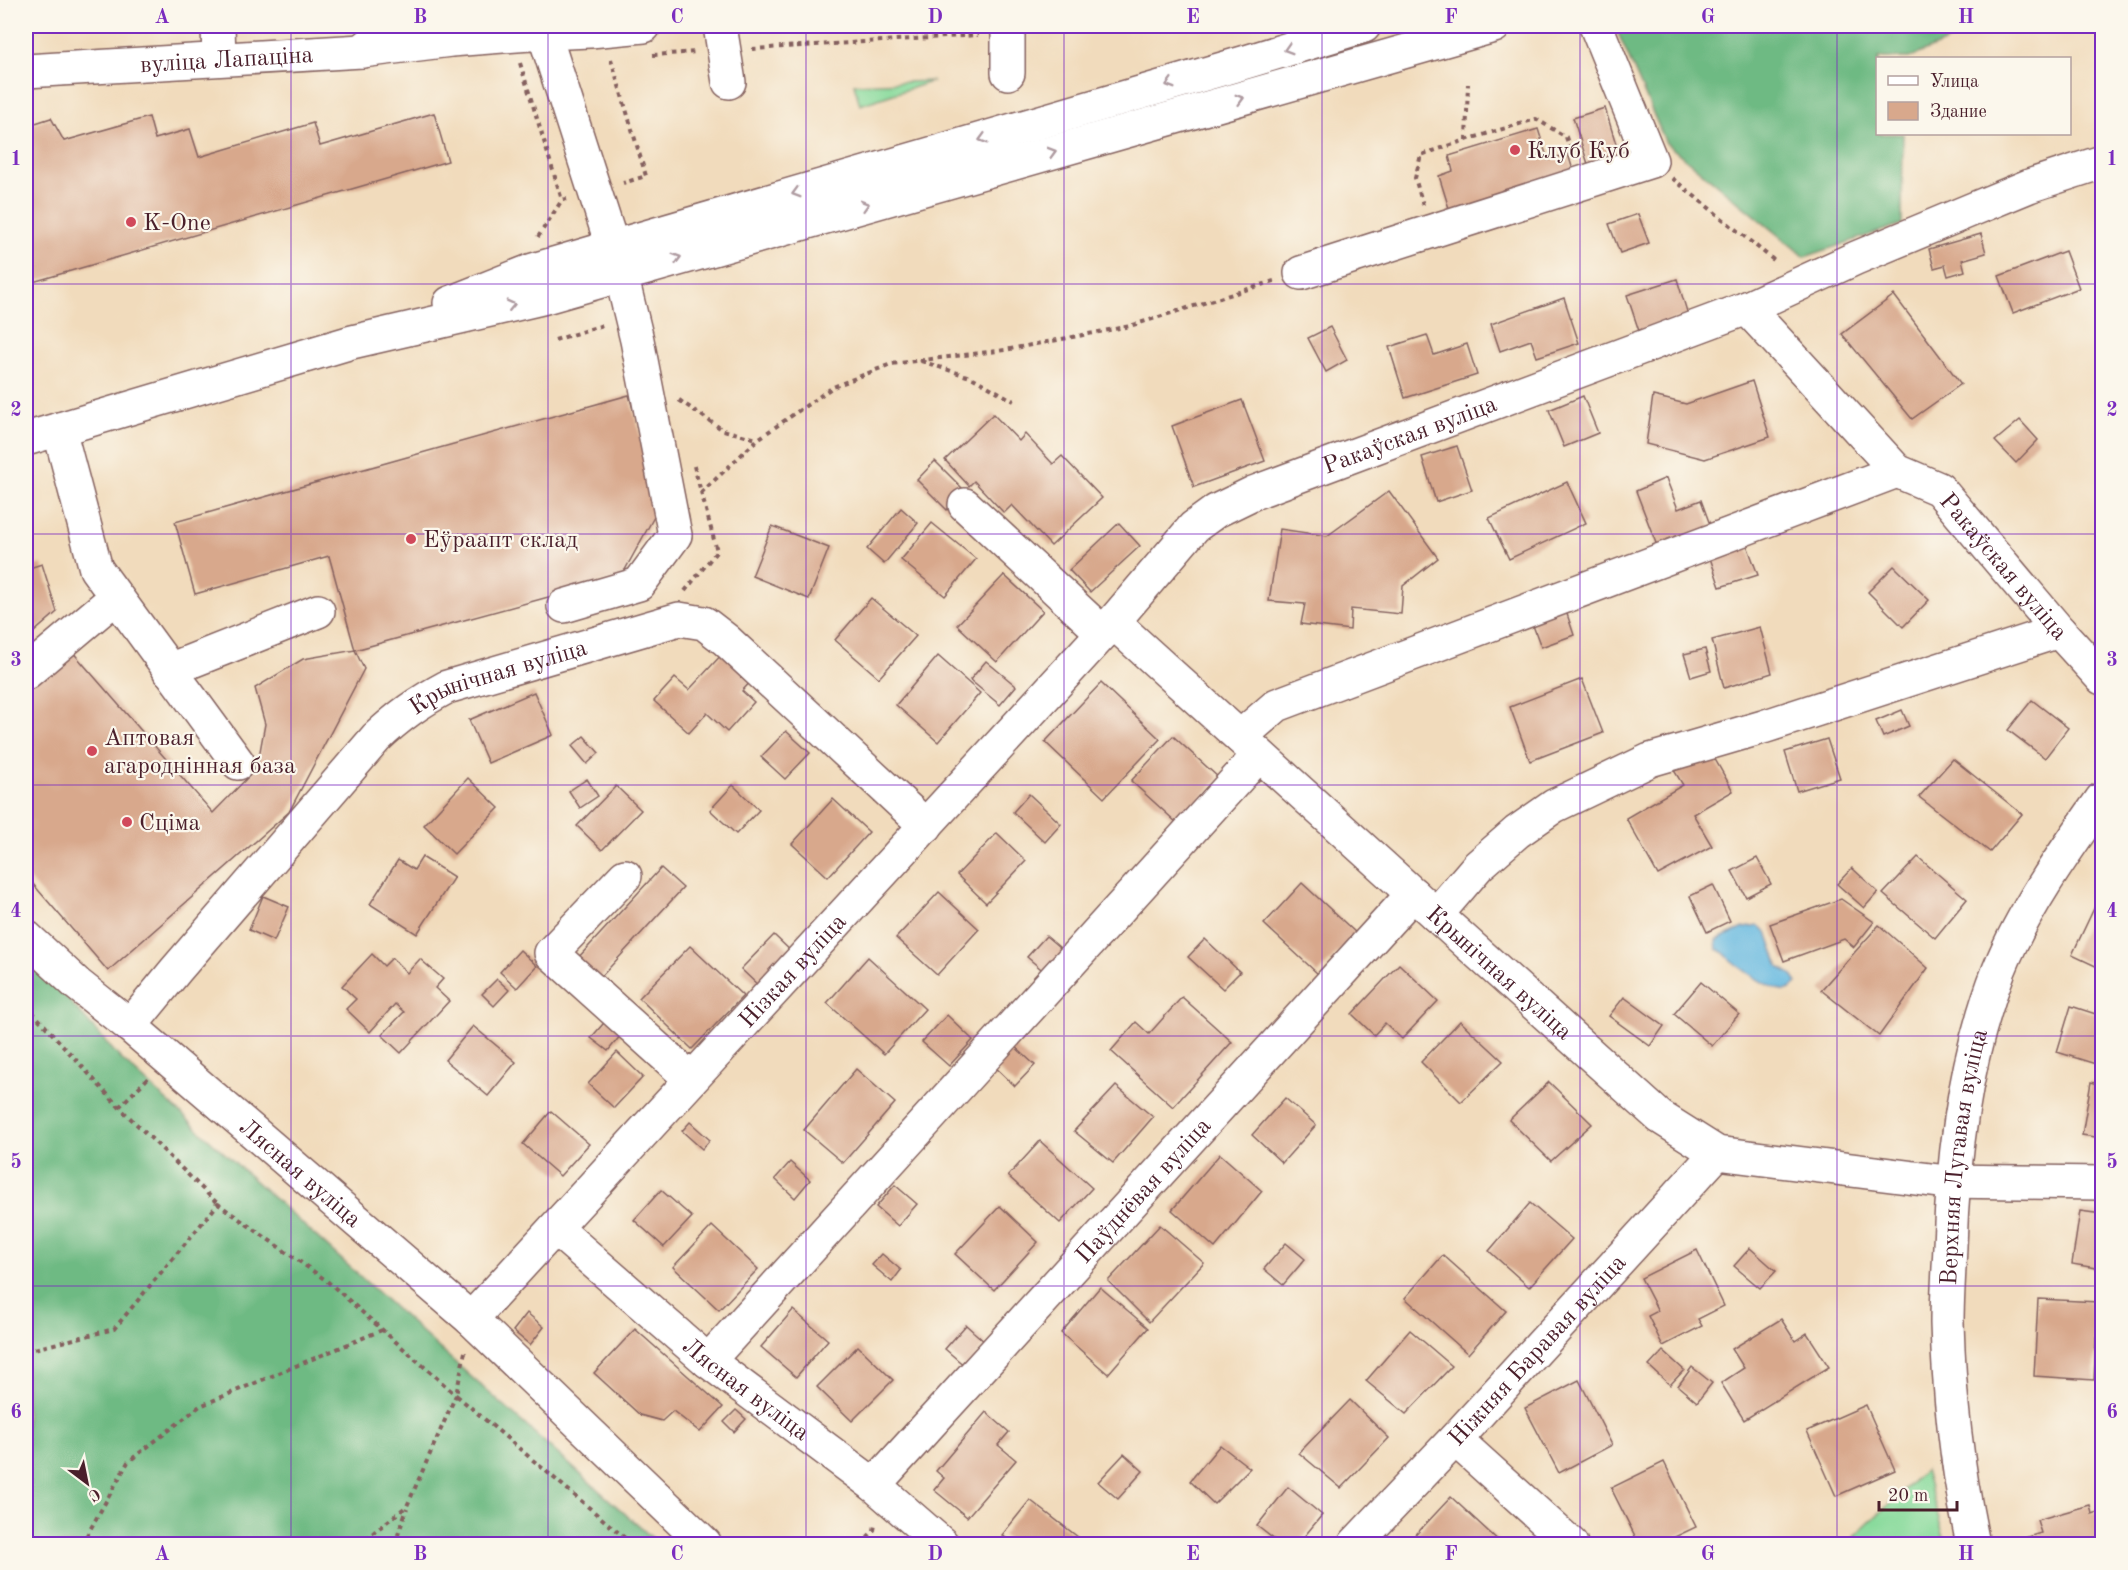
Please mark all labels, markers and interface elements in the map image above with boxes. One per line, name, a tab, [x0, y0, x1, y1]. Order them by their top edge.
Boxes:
text: A	[154, 8, 170, 28]
text: B	[413, 8, 427, 28]
text: C	[670, 8, 684, 28]
text: D	[927, 8, 943, 28]
text: E	[1186, 8, 1200, 28]
text: F	[1444, 8, 1458, 28]
text: G	[1701, 8, 1715, 28]
text: H	[1958, 8, 1974, 28]
one-way arrow	[1283, 42, 1294, 54]
street label: вуліца Лапаціна	[139, 44, 314, 78]
legend	[1876, 57, 2071, 135]
text: Улица	[1930, 73, 1979, 91]
one-way arrow	[1165, 77, 1176, 89]
one-way arrow	[1234, 94, 1245, 106]
text: Здание	[1930, 103, 1987, 121]
one-way arrow	[978, 132, 989, 144]
place label: Клуб Куб	[1527, 140, 1630, 164]
marker: Клуб Куб	[1508, 143, 1522, 157]
one-way arrow	[1047, 147, 1057, 159]
text: 1	[10, 150, 22, 170]
text: 1	[2106, 150, 2118, 170]
one-way arrow	[791, 186, 802, 198]
one-way arrow	[859, 200, 870, 212]
place label: K-One	[143, 212, 211, 236]
marker: K-One	[124, 215, 138, 229]
one-way arrow	[672, 253, 682, 266]
one-way arrow	[506, 300, 516, 313]
street label: Ракаўская вуліца	[1320, 393, 1501, 480]
text: 2	[10, 401, 22, 421]
text: 2	[2106, 401, 2118, 421]
street label: Ракаўская вуліца	[1934, 489, 2071, 646]
place label: Еўраапт склад	[423, 529, 578, 553]
marker: Еўраапт склад	[404, 532, 418, 546]
street label: Крынічная вуліца	[406, 637, 590, 720]
text: 3	[10, 651, 22, 671]
text: 3	[2106, 651, 2118, 671]
place label: Аптовая агароднінная база	[104, 727, 296, 779]
marker: Аптовая агароднінная база	[85, 744, 99, 758]
place label: Сціма	[139, 812, 201, 836]
marker: Сціма	[120, 815, 134, 829]
text: 4	[10, 902, 22, 922]
text: 4	[2106, 902, 2118, 922]
street label: Крынічная вуліца	[1421, 903, 1576, 1046]
street label: Нізкая вуліца	[735, 910, 852, 1033]
street label: Верхняя Лугавая вуліца	[1938, 1026, 1993, 1286]
street label: Паўднёвая вуліца	[1072, 1114, 1217, 1269]
street label: Лясная вуліца	[234, 1115, 365, 1233]
text: 5	[10, 1152, 22, 1173]
text: 5	[2106, 1152, 2118, 1173]
street label: Ніжняя Баравая вуліца	[1445, 1251, 1632, 1451]
street label: Лясная вуліца	[677, 1334, 813, 1446]
text: 6	[10, 1403, 22, 1423]
text: 6	[2106, 1403, 2118, 1423]
north arrow	[57, 1453, 117, 1513]
scale bar	[1879, 1474, 1957, 1512]
text: С	[85, 1484, 103, 1504]
text: 20 m	[1888, 1487, 1928, 1505]
text: A	[154, 1545, 170, 1565]
text: B	[413, 1545, 427, 1565]
text: C	[670, 1545, 684, 1565]
text: D	[927, 1545, 943, 1565]
text: E	[1186, 1545, 1200, 1565]
text: F	[1444, 1545, 1458, 1565]
text: G	[1701, 1545, 1715, 1565]
text: H	[1958, 1545, 1974, 1565]

